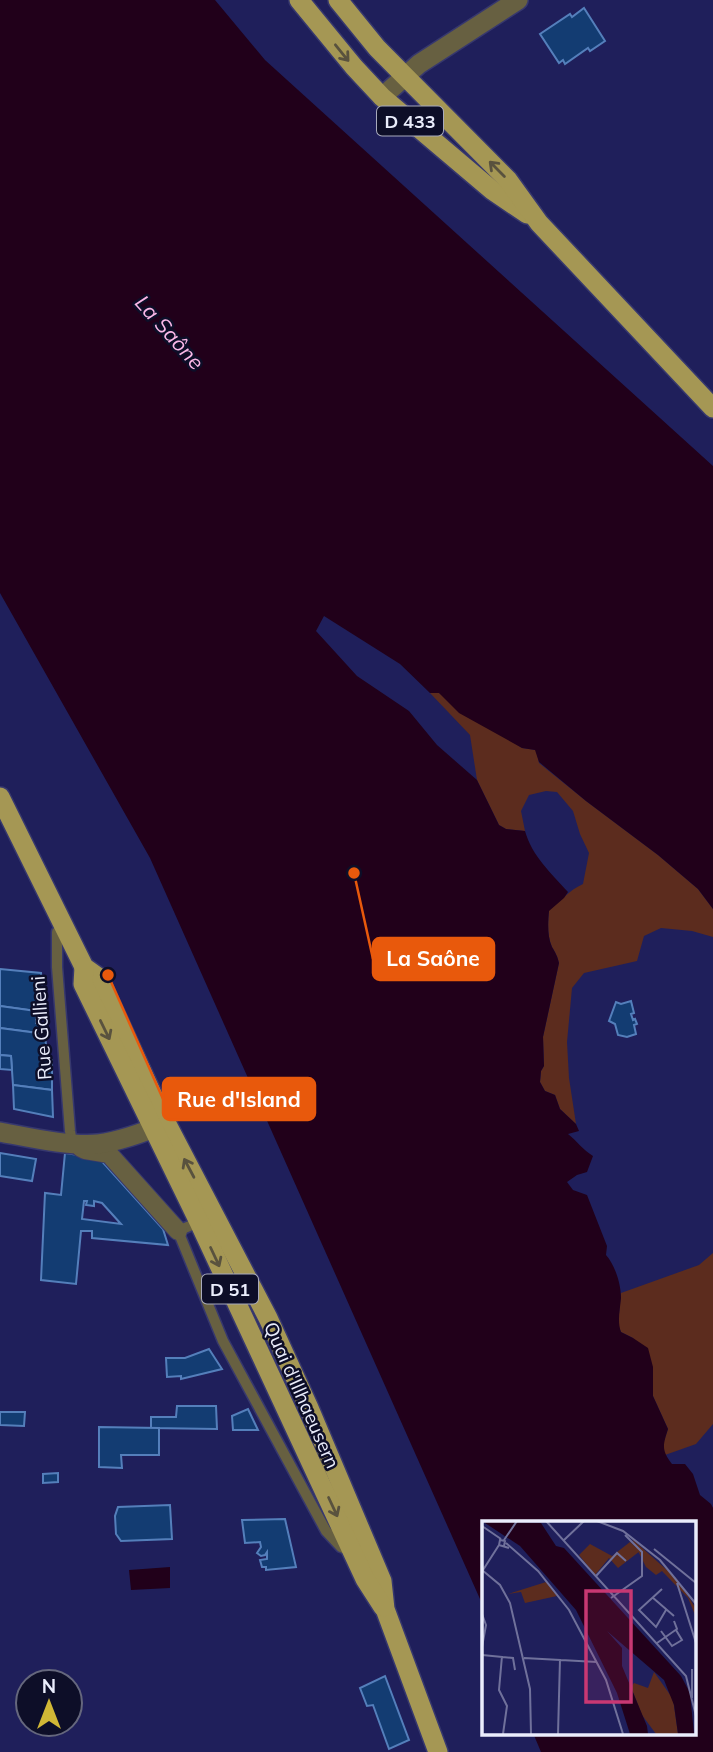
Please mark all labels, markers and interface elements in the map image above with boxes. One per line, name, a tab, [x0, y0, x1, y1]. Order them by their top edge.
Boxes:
one-way arrow	[335, 44, 350, 62]
road number: D 433	[377, 106, 443, 136]
one-way arrow	[489, 161, 506, 178]
water label: La Saône	[130, 290, 210, 374]
callout: La Saône	[373, 938, 494, 980]
text: La Saône	[386, 945, 480, 971]
street label: Rue Gallieni	[25, 975, 57, 1081]
one-way arrow	[99, 1019, 113, 1040]
callout: Rue d'Island	[163, 1078, 315, 1120]
text: Rue d'Island	[177, 1086, 301, 1112]
one-way arrow	[182, 1158, 196, 1178]
one-way arrow	[209, 1246, 222, 1267]
road number: D 51	[202, 1274, 258, 1304]
street label: Quai d'Illhaeusern	[259, 1318, 345, 1472]
one-way arrow	[326, 1496, 340, 1517]
inset map	[482, 1521, 696, 1734]
north arrow	[14, 1668, 84, 1738]
text: N	[42, 1674, 56, 1698]

